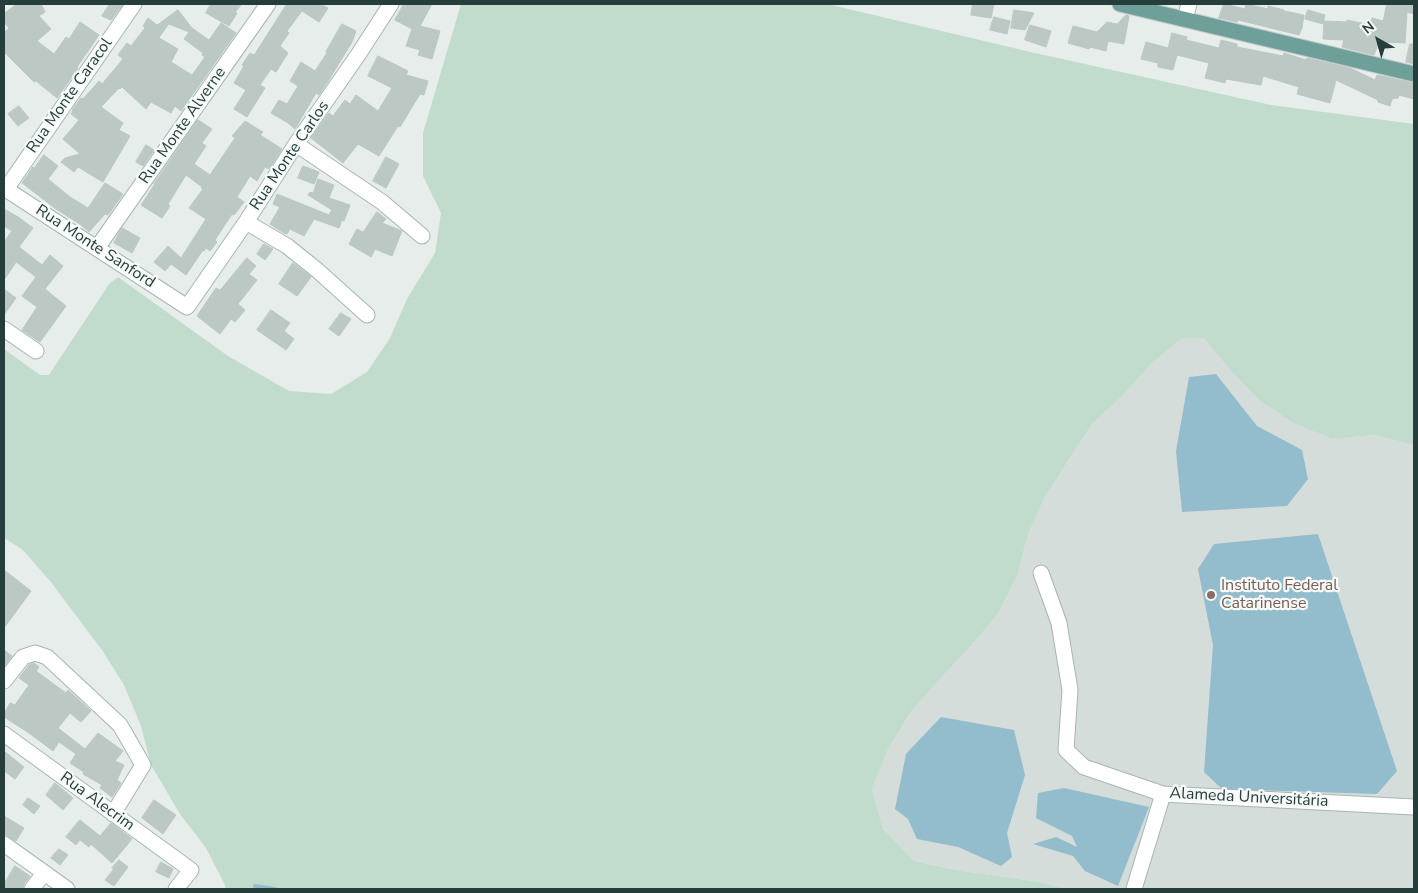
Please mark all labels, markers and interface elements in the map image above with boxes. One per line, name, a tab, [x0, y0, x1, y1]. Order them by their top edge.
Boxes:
north arrow	[1353, 15, 1403, 65]
text: N	[1358, 17, 1378, 39]
street label: Rua Monte Caracol	[23, 35, 117, 157]
street label: Rua Monte Alverne	[135, 64, 231, 188]
street label: Rua Monte Carlos	[246, 98, 334, 214]
street label: Rua Monte Sanford	[32, 201, 158, 293]
place label: Instituto Federal Catarinense	[1221, 576, 1338, 614]
marker: Instituto Federal Catarinense	[1205, 589, 1217, 601]
street label: Rua Alecrim	[56, 768, 138, 836]
street label: Alameda Universitária	[1169, 784, 1329, 812]

